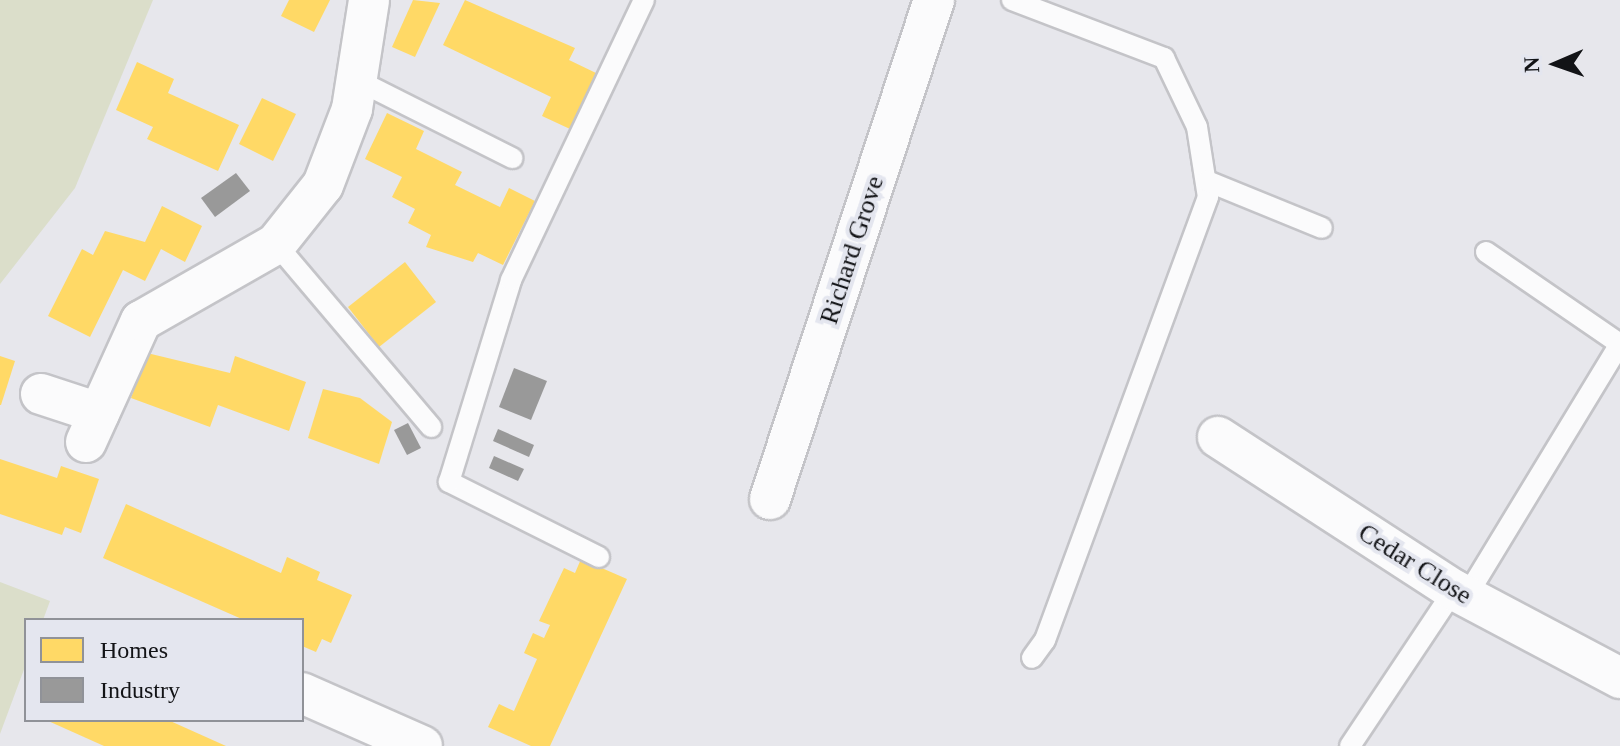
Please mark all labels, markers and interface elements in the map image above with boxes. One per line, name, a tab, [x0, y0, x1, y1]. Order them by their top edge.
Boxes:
north arrow	[1516, 24, 1596, 104]
text: N	[1519, 56, 1544, 73]
street label: Richard Grove	[813, 172, 891, 328]
street label: Cedar Close	[1353, 517, 1477, 611]
legend	[24, 618, 304, 722]
text: Homes	[100, 637, 168, 663]
text: Industry	[100, 677, 180, 703]

